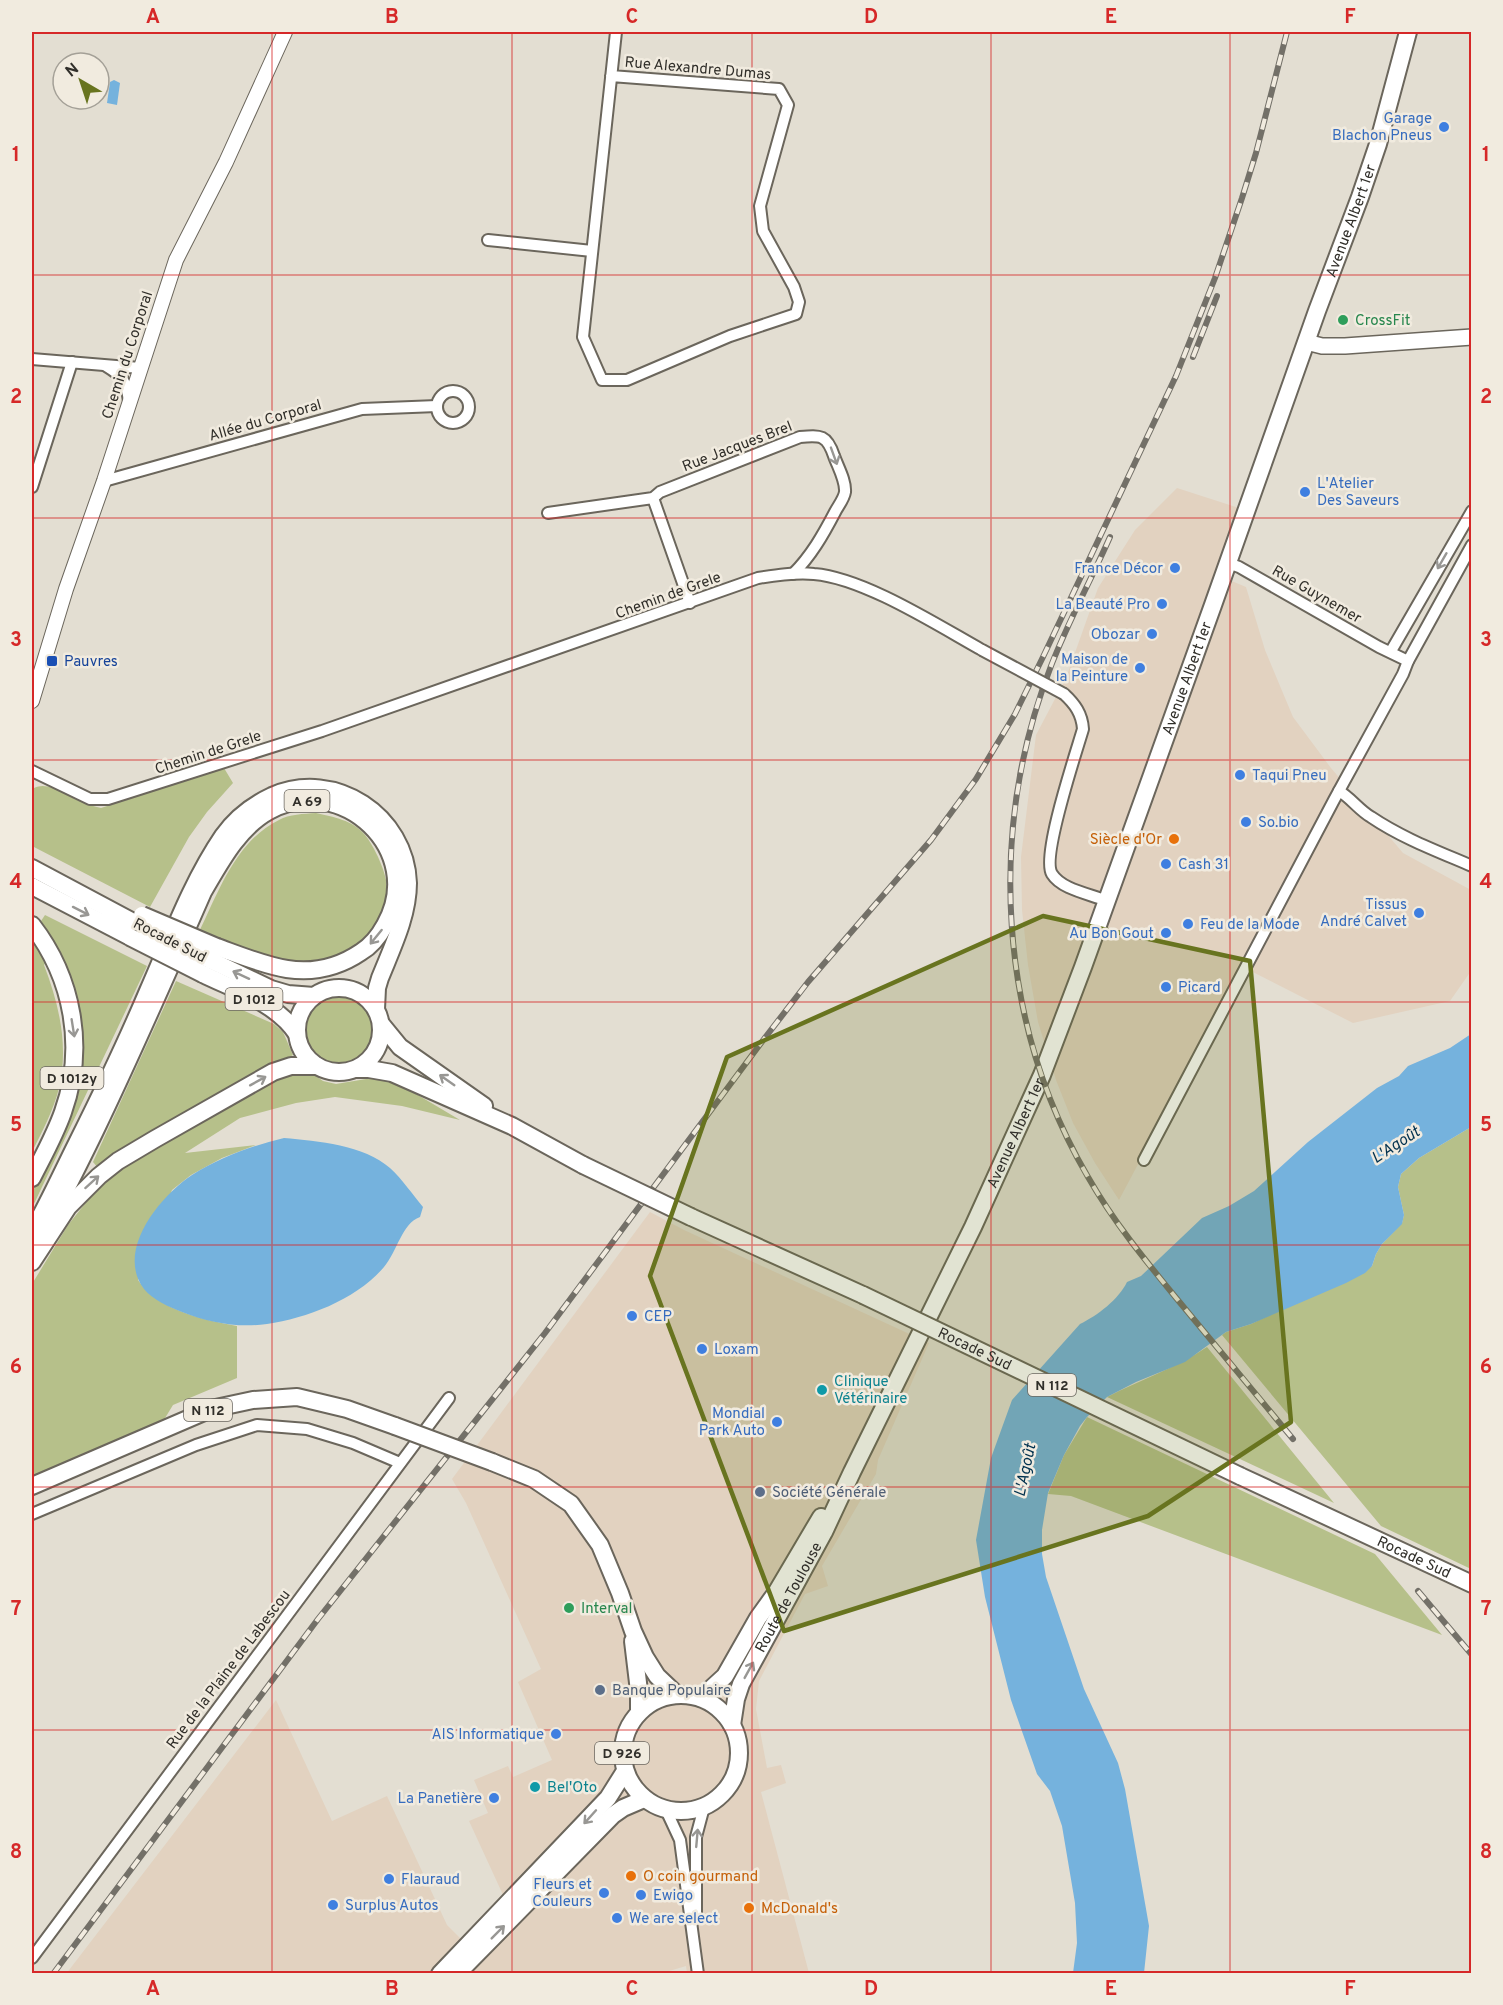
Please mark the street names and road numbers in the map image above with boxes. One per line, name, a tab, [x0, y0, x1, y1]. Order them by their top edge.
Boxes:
street label: Rue Alexandre Dumas	[624, 54, 772, 85]
street label: Avenue Albert 1er	[1322, 162, 1381, 281]
street label: Chemin du Corporal	[99, 289, 158, 422]
street label: Allée du Corporal	[207, 396, 324, 447]
street label: Rue Jacques Brel	[680, 418, 795, 477]
street label: Rue Guynemer	[1268, 562, 1365, 629]
street label: Chemin de Grele	[613, 569, 724, 624]
street label: Avenue Albert 1er	[1159, 619, 1217, 738]
street label: Chemin de Grele	[153, 727, 264, 780]
road number: A 69	[284, 790, 330, 812]
street label: Rocade Sud	[130, 915, 209, 968]
road number: D 1012	[226, 988, 282, 1010]
road number: D 1012y	[40, 1067, 104, 1089]
street label: Avenue Albert 1er	[984, 1075, 1050, 1192]
street label: Rocade Sud	[934, 1324, 1014, 1376]
road number: N 112	[1028, 1374, 1076, 1396]
road number: N 112	[184, 1399, 232, 1421]
street label: Rocade Sud	[1373, 1533, 1454, 1584]
street label: Route de Toulouse	[752, 1539, 828, 1656]
street label: Rue de la Plaine de Labescou	[163, 1586, 295, 1753]
road number: D 926	[595, 1742, 649, 1764]

